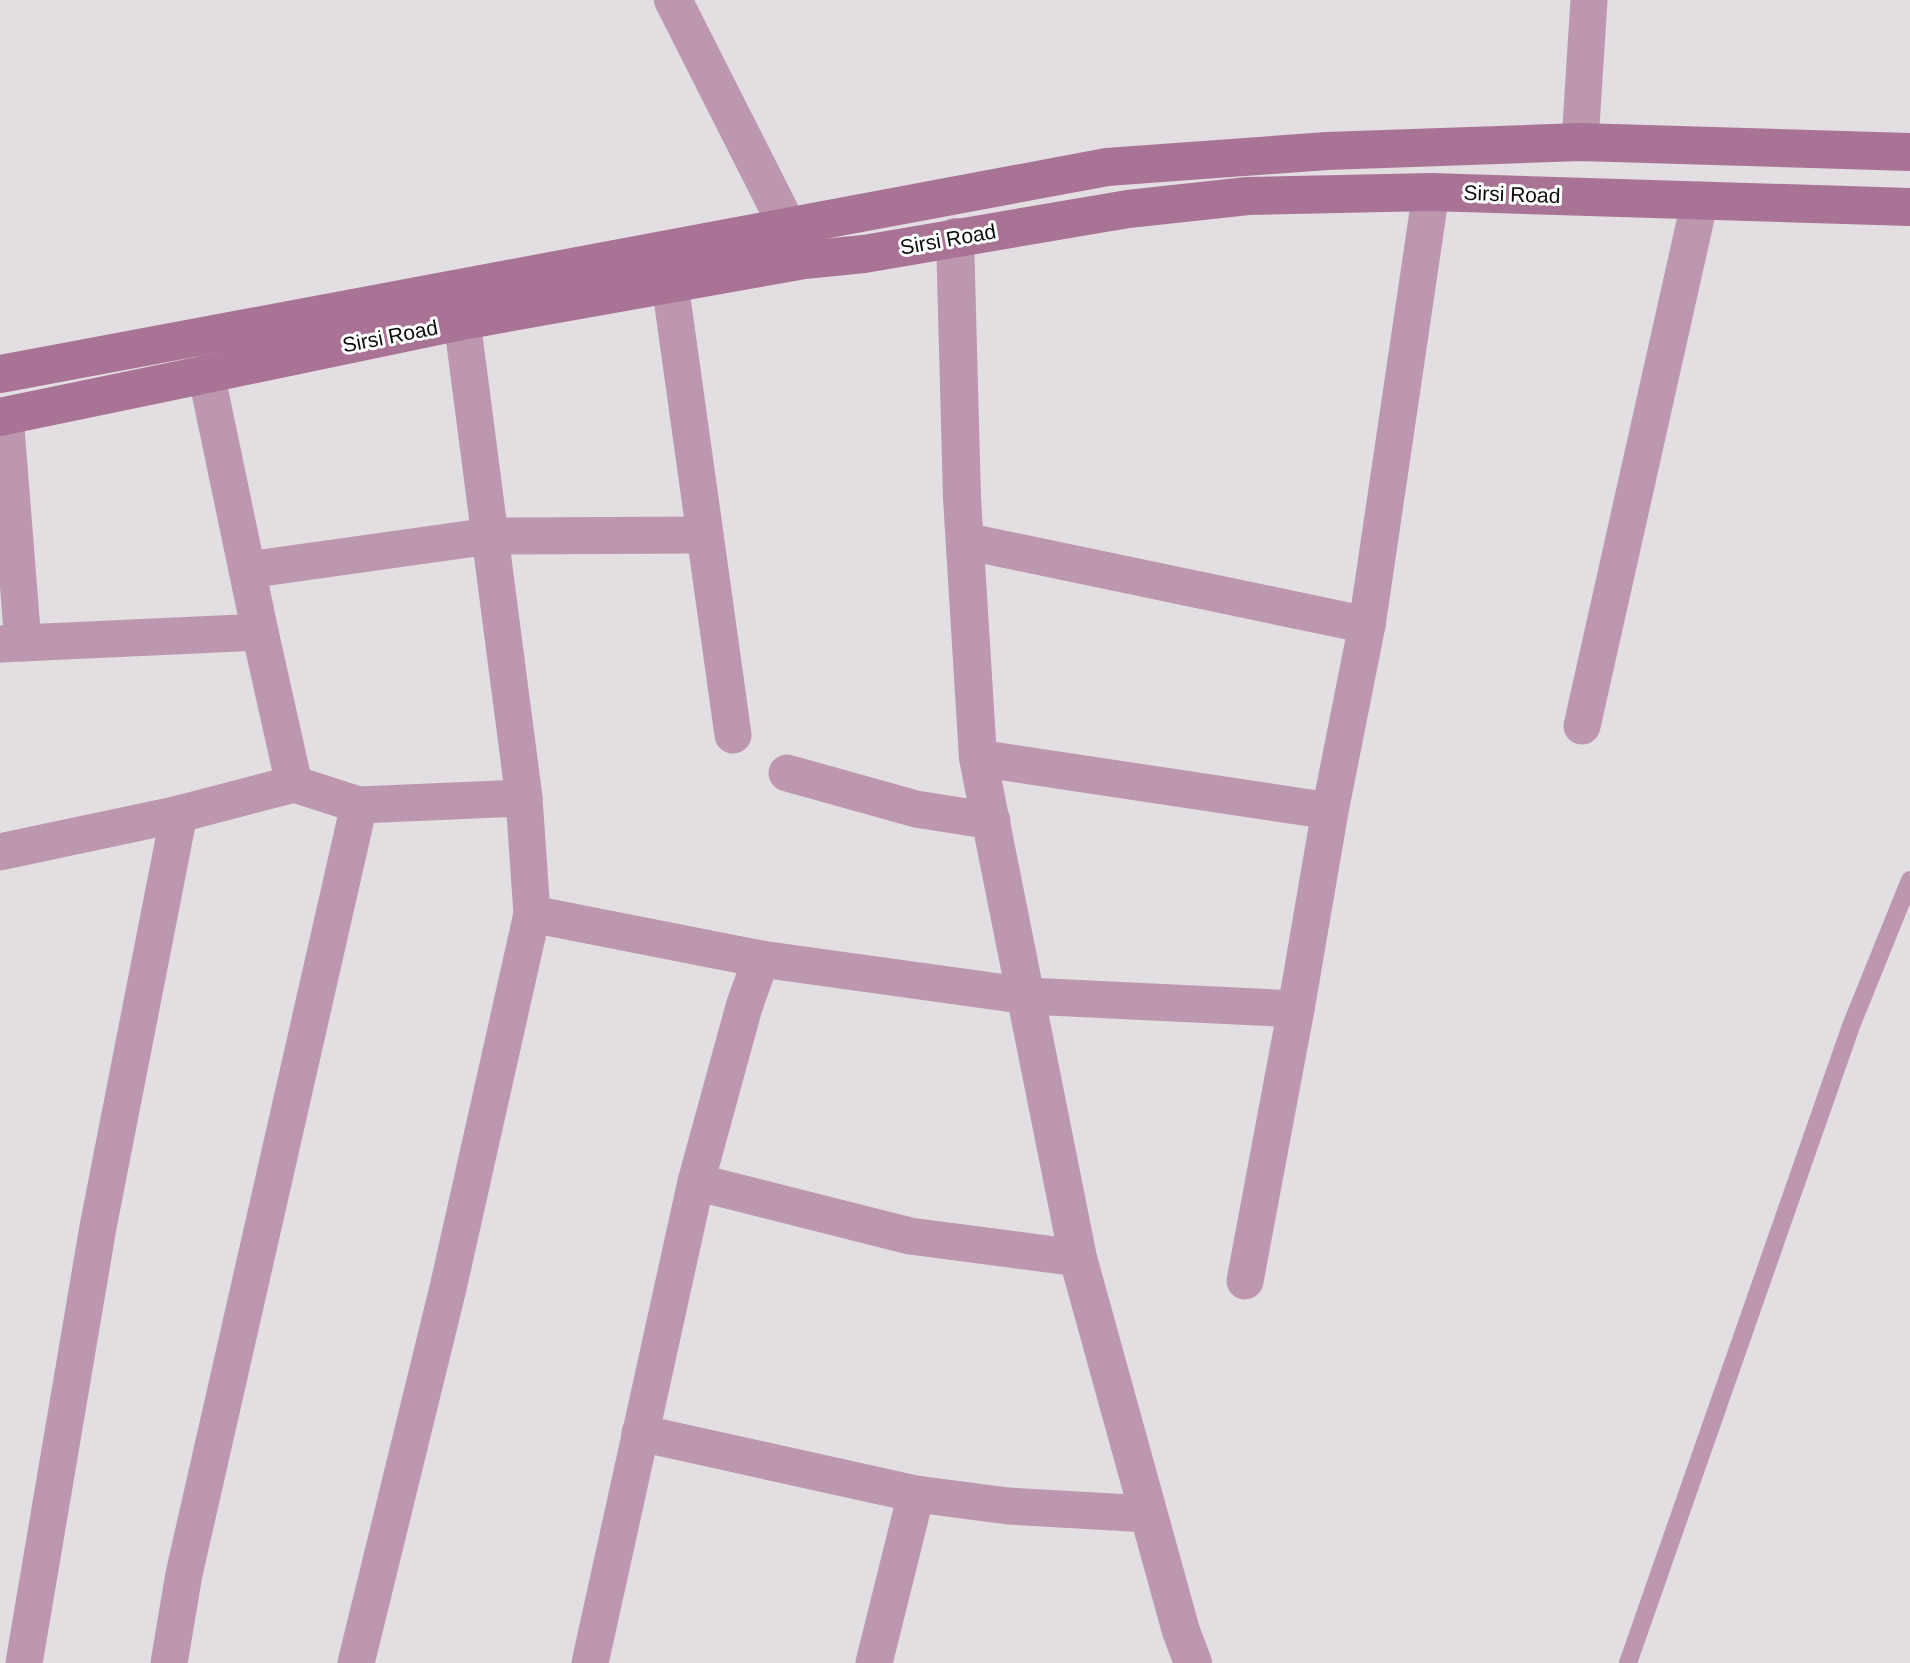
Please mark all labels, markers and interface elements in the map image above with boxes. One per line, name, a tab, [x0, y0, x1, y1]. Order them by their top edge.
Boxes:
street label: Sirsi Road	[1463, 181, 1561, 207]
street label: Sirsi Road	[898, 219, 998, 259]
street label: Sirsi Road	[340, 315, 440, 357]

